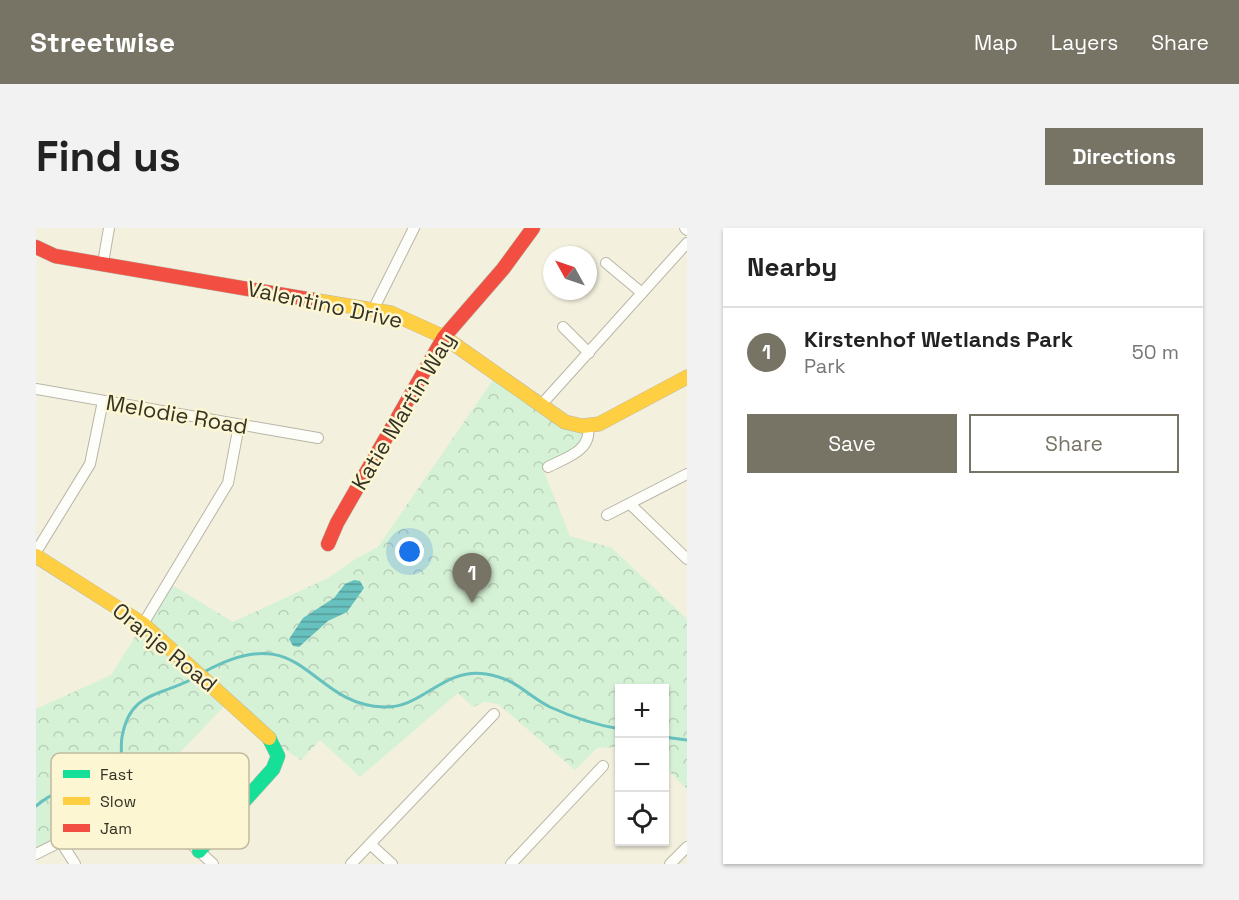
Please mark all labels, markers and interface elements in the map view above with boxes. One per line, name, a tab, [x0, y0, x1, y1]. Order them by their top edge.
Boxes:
text: Streetwise	[30, 24, 175, 60]
text: Map	[974, 29, 1018, 56]
text: Layers	[1051, 29, 1118, 56]
text: Share	[1151, 29, 1209, 56]
button: Directions	[1045, 128, 1203, 185]
text: Find us	[36, 130, 181, 183]
north arrow	[543, 246, 597, 300]
text: Nearby	[747, 250, 837, 284]
street label: Valentino Drive	[245, 274, 405, 334]
text: Kirstenhof Wetlands Park	[804, 325, 1073, 353]
street label: Katie Martin Way	[345, 327, 461, 495]
text: 1	[762, 339, 771, 365]
text: 50 m	[1132, 339, 1179, 365]
text: Park	[804, 353, 846, 379]
street label: Melodie Road	[104, 388, 250, 440]
button: Save	[747, 414, 957, 473]
button: Share	[969, 414, 1179, 473]
your location	[395, 537, 424, 566]
pin: 1	[452, 554, 492, 603]
street label: Oranje Road	[107, 596, 223, 698]
map controls	[615, 684, 669, 846]
button: +	[615, 684, 669, 738]
button: −	[615, 738, 669, 792]
legend	[51, 753, 249, 849]
text: Fast	[100, 764, 133, 785]
text: Slow	[100, 791, 136, 812]
button: locate	[615, 792, 669, 846]
text: Jam	[100, 818, 132, 839]

